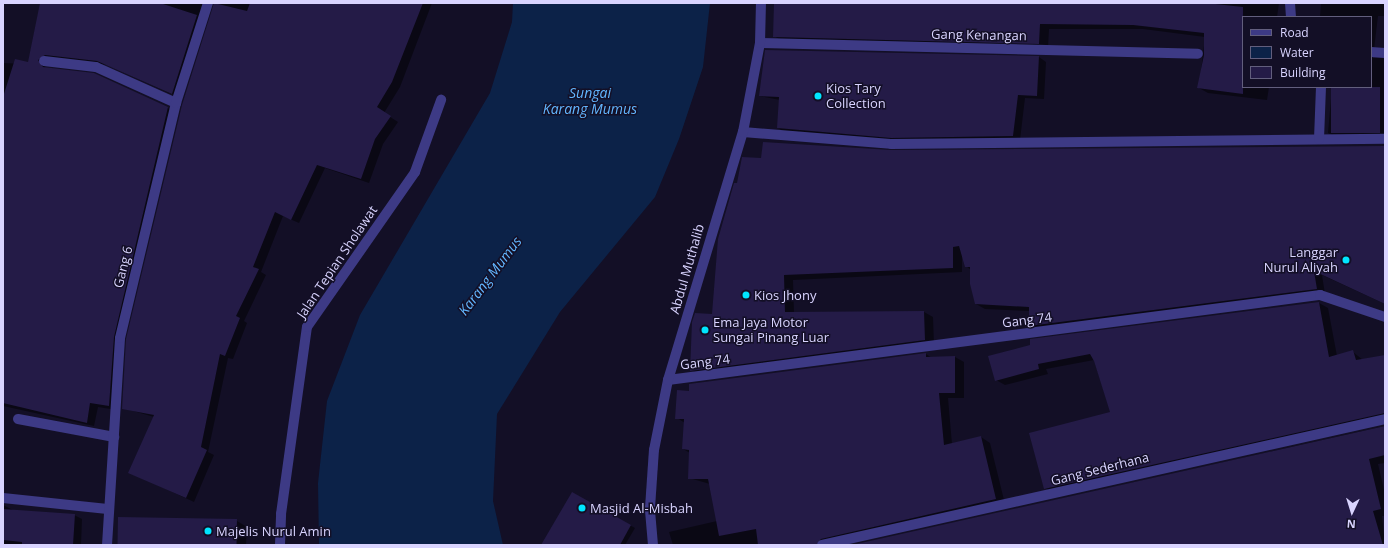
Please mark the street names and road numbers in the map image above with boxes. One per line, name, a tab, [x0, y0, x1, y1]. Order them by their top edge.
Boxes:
street label: Gang Kenangan	[931, 26, 1027, 44]
street label: Jalan Tepian Sholawat	[294, 203, 380, 321]
street label: Abdul Muthalib	[667, 222, 707, 316]
street label: Gang 6	[110, 244, 136, 290]
street label: Gang 74	[1001, 309, 1053, 331]
street label: Gang 74	[679, 351, 731, 373]
street label: Gang Sederhana	[1049, 449, 1151, 489]

